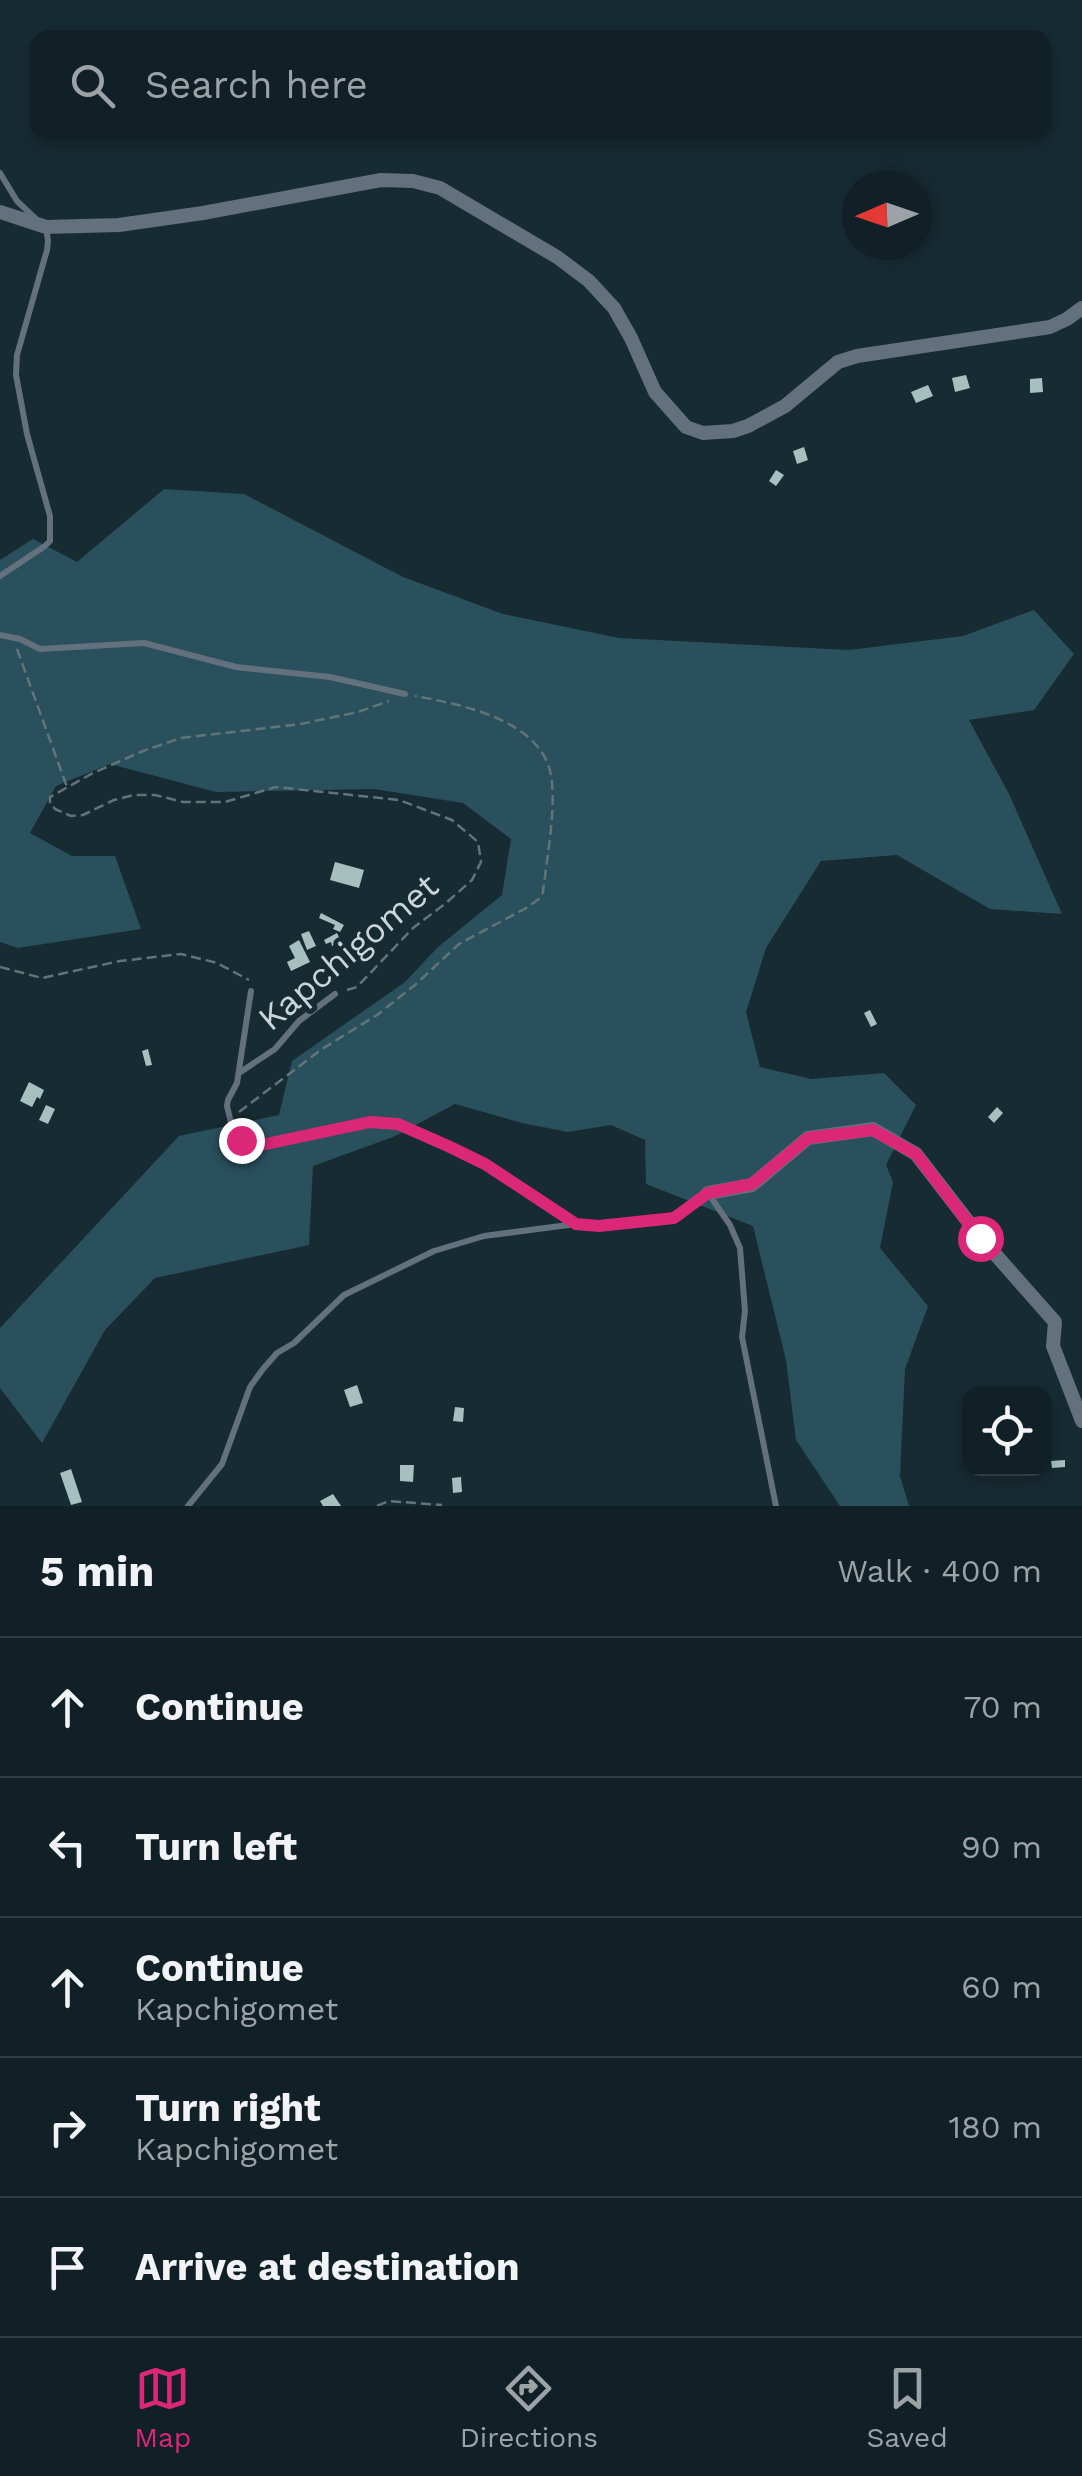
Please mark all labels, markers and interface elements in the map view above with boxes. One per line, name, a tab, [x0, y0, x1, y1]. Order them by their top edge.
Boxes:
search box	[30, 30, 1052, 140]
icon: search	[65, 58, 120, 113]
text: Search here	[145, 63, 368, 107]
north arrow	[842, 170, 932, 260]
street label: Kapchigomet	[249, 864, 447, 1039]
route end	[219, 1118, 265, 1164]
route start	[958, 1216, 1004, 1262]
map controls	[962, 1386, 1052, 1476]
button: locate	[962, 1386, 1052, 1476]
text: 5 min	[40, 1547, 154, 1596]
text: Walk · 400 m	[837, 1552, 1042, 1590]
icon: ahead	[40, 1680, 95, 1735]
text: Continue	[135, 1685, 304, 1729]
text: 70 m	[963, 1688, 1042, 1726]
icon: left	[40, 1820, 95, 1875]
text: Turn left	[135, 1825, 297, 1869]
text: 90 m	[961, 1828, 1042, 1866]
text: Continue	[135, 1946, 304, 1990]
icon: ahead	[40, 1960, 95, 2015]
text: 60 m	[961, 1968, 1042, 2006]
text: Kapchigomet	[135, 1990, 338, 2028]
text: Turn right	[135, 2086, 321, 2130]
icon: right	[40, 2100, 95, 2155]
text: 180 m	[948, 2108, 1042, 2146]
text: Kapchigomet	[135, 2130, 338, 2168]
icon: arrive	[40, 2240, 95, 2295]
text: Arrive at destination	[135, 2245, 520, 2289]
tab: Map	[134, 2361, 191, 2454]
tab: Directions	[460, 2361, 598, 2454]
tab: Saved	[866, 2361, 948, 2454]

